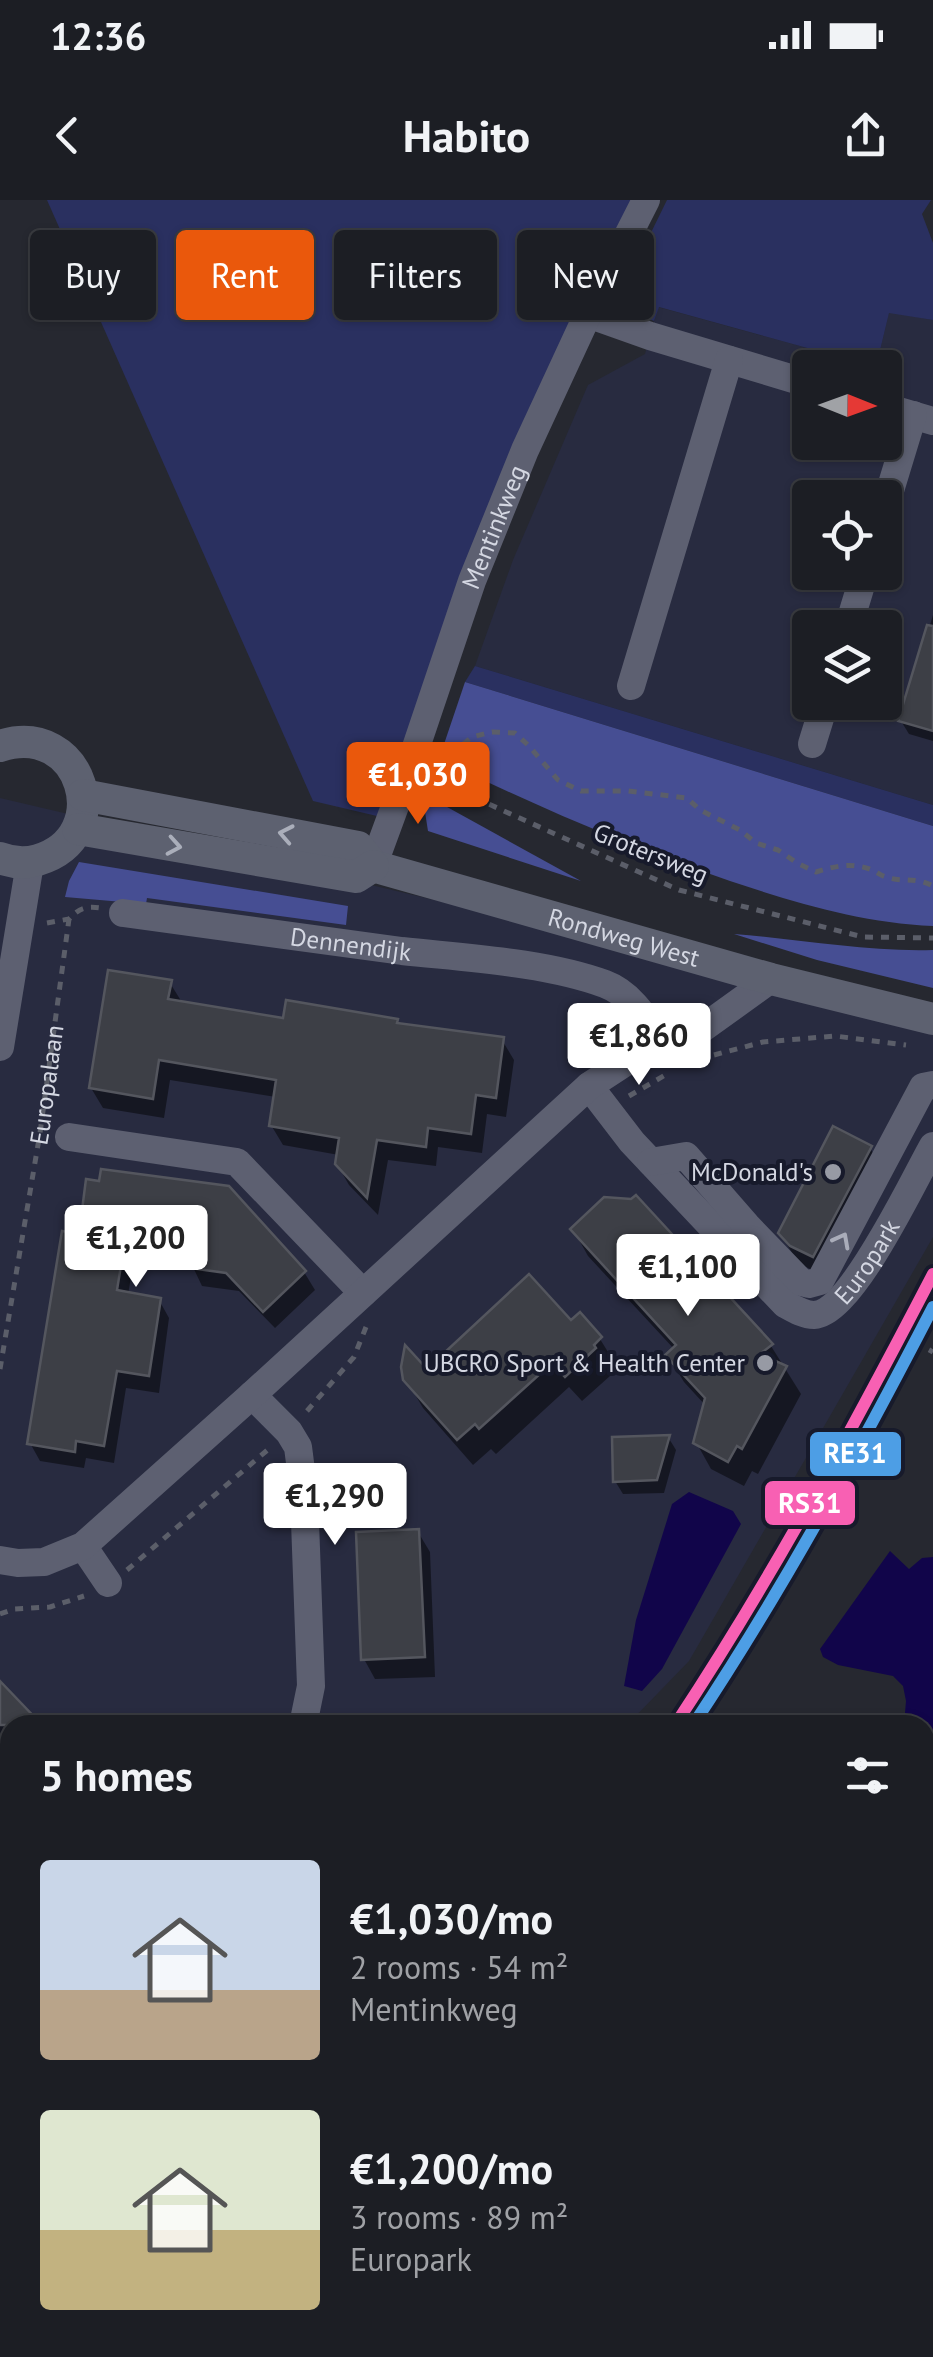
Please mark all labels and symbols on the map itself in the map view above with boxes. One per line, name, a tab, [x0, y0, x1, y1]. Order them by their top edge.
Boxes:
north arrow	[792, 350, 902, 460]
street label: Mentinkweg	[454, 460, 533, 594]
pin: €1,030	[337, 742, 499, 827]
street label: Grotersweg	[589, 815, 713, 891]
one-way arrow	[277, 824, 294, 845]
one-way arrow	[165, 835, 182, 856]
street label: Rondweg West	[545, 901, 704, 974]
street label: Dennendijk	[288, 920, 413, 968]
pin: €1,860	[558, 1003, 720, 1088]
street label: Europalaan	[22, 1023, 70, 1147]
place label: McDonald's	[691, 1156, 813, 1188]
marker: McDonald's	[822, 1161, 844, 1183]
pin: €1,200	[55, 1205, 217, 1290]
street label: Europark	[827, 1214, 906, 1311]
one-way arrow	[830, 1233, 849, 1251]
pin: €1,100	[607, 1234, 769, 1319]
place label: UBCRO Sport & Health Center	[423, 1347, 745, 1379]
marker: UBCRO Sport & Health Center	[754, 1352, 776, 1374]
line badge: RE31	[808, 1430, 903, 1478]
text: RE31	[823, 1434, 887, 1471]
pin: €1,290	[254, 1463, 416, 1548]
line badge: RS31	[763, 1479, 857, 1527]
text: RS31	[778, 1484, 842, 1521]

